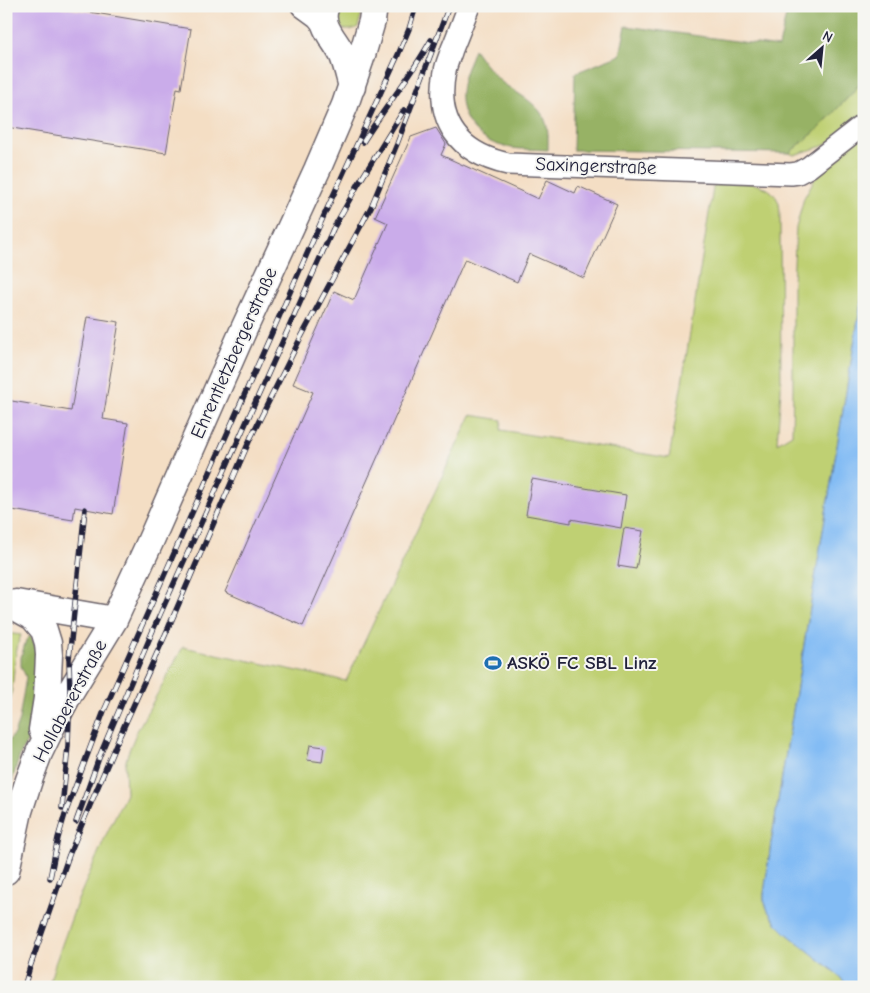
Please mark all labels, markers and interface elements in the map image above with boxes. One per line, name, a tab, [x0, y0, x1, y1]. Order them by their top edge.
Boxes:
north arrow	[798, 22, 848, 72]
text: N	[820, 27, 836, 47]
street label: Saxingerstraße	[535, 153, 657, 179]
street label: Ehrentletzbergerstraße	[186, 264, 282, 442]
street label: Hollabererstraße	[28, 636, 112, 766]
place label: ASKÖ FC SBL Linz	[507, 652, 657, 674]
sports icon: ASKÖ FC SBL Linz	[483, 653, 503, 673]

